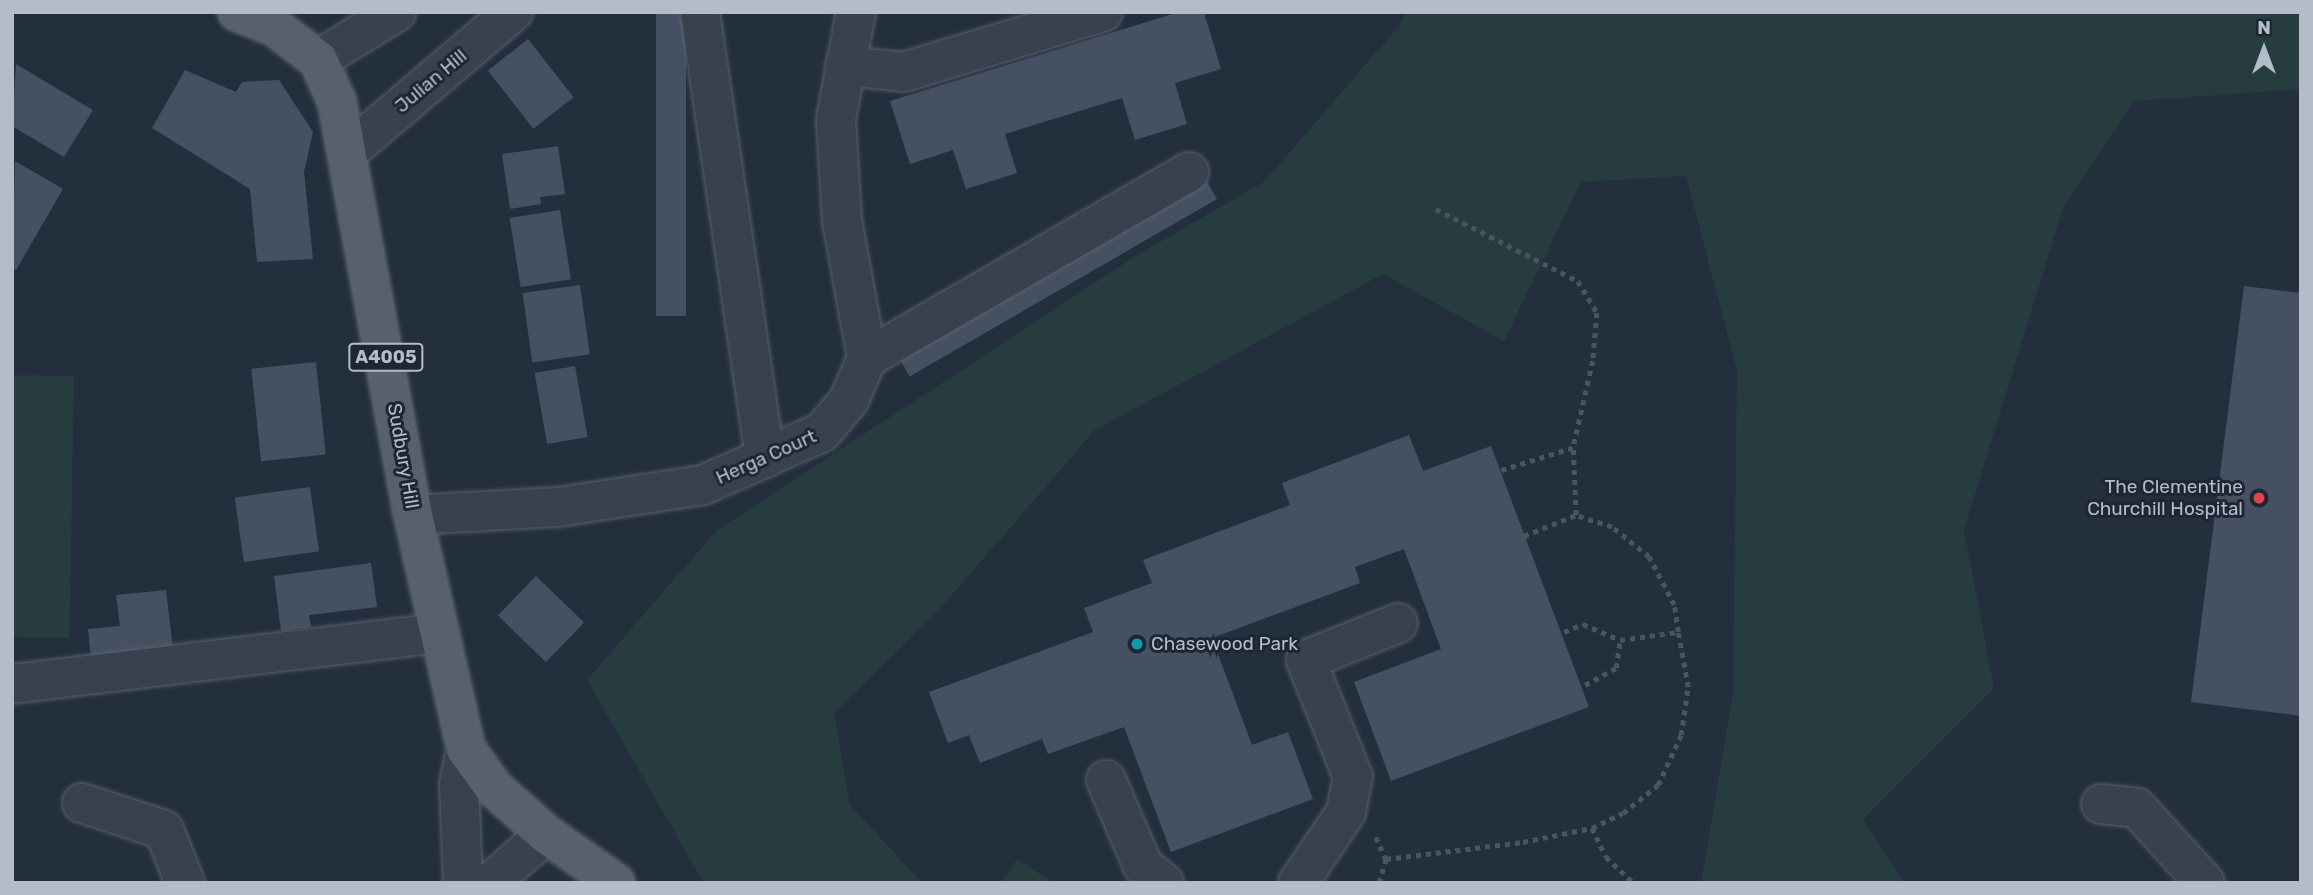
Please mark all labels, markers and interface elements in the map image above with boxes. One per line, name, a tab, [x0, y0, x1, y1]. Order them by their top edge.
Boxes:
north arrow	[2229, 14, 2299, 84]
text: N	[2257, 16, 2271, 39]
street label: Julian Hill	[390, 44, 472, 118]
road number: A4005	[348, 342, 424, 372]
street label: Sudbury Hill	[382, 401, 424, 511]
street label: Herga Court	[712, 425, 820, 489]
place label: The Clementine Churchill Hospital	[2087, 476, 2243, 520]
marker: The Clementine Churchill Hospital	[2249, 488, 2269, 508]
place label: Chasewood Park	[1151, 633, 1298, 655]
marker: Chasewood Park	[1129, 636, 1145, 652]

